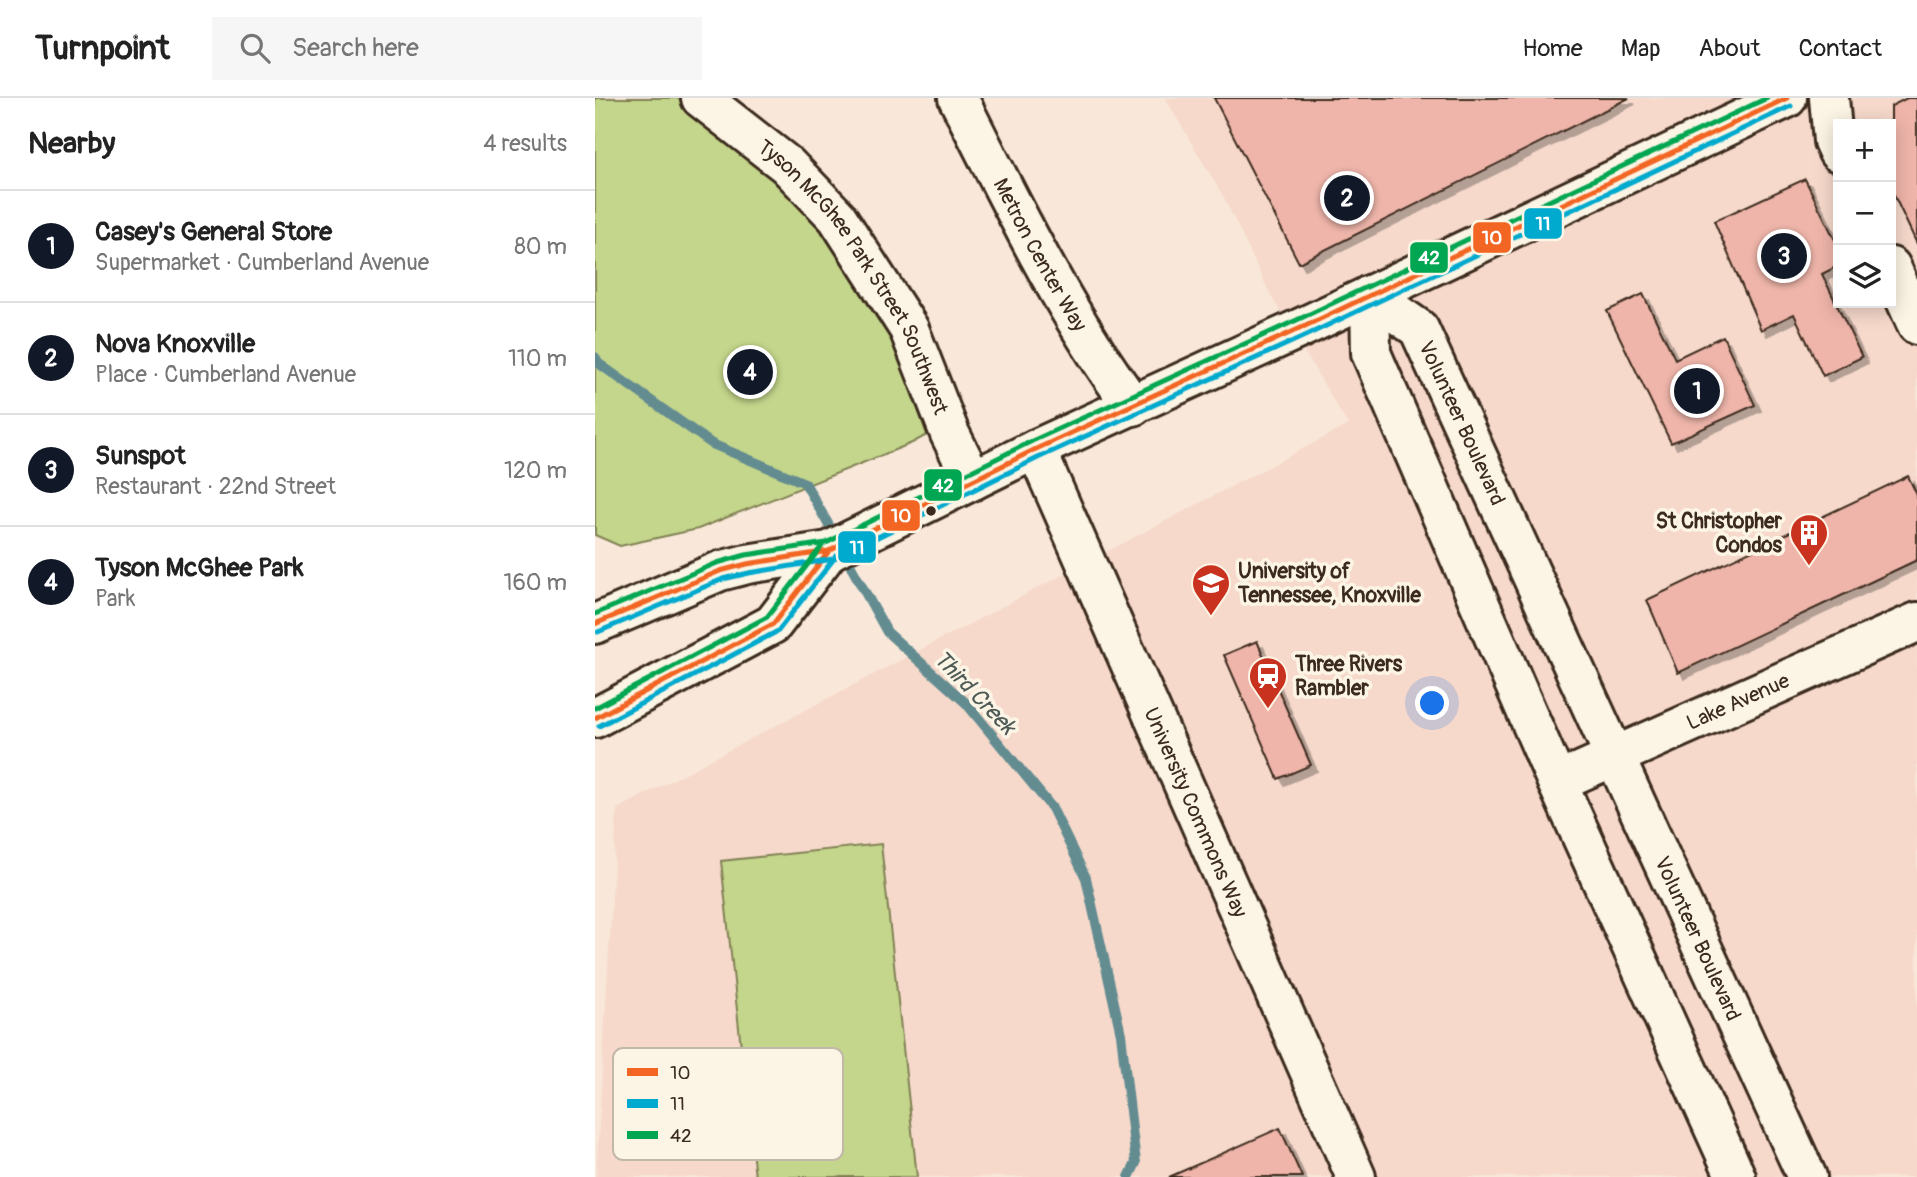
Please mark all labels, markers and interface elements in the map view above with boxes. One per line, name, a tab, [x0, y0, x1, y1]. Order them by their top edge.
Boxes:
search box	[212, 17, 702, 80]
text: Turnpoint	[35, 28, 170, 69]
icon: search	[236, 29, 274, 67]
text: Search here	[292, 32, 419, 64]
text: Home	[1522, 34, 1583, 63]
text: Map	[1621, 34, 1661, 63]
text: About	[1699, 34, 1761, 63]
text: Contact	[1799, 34, 1882, 63]
map controls	[1833, 119, 1896, 308]
button: +	[1833, 119, 1896, 182]
text: Nearby	[28, 125, 115, 162]
text: 4 results	[483, 129, 567, 158]
street label: Tyson McGhee Park Street Southwest	[752, 134, 954, 419]
pin: 2	[1324, 172, 1370, 224]
street label: Metron Center Way	[987, 174, 1093, 337]
button: −	[1833, 182, 1896, 245]
line badge: 11	[1523, 207, 1563, 240]
text: 11	[1536, 212, 1550, 236]
text: Casey's General Store	[95, 216, 332, 248]
line badge: 10	[1472, 221, 1512, 254]
text: 10	[1482, 226, 1502, 250]
pin: 3	[1761, 230, 1807, 282]
text: 1	[47, 232, 56, 261]
text: 80 m	[514, 232, 567, 261]
line badge: 42	[1409, 241, 1449, 274]
button: layers	[1833, 245, 1896, 308]
text: 42	[1418, 246, 1440, 270]
text: Supermarket · Cumberland Avenue	[95, 248, 429, 277]
text: Nova Knoxville	[95, 328, 255, 360]
street label: Volunteer Boulevard	[1412, 337, 1511, 510]
text: 2	[45, 344, 57, 373]
text: 110 m	[508, 344, 567, 373]
pin: 4	[727, 346, 773, 398]
text: Place · Cumberland Avenue	[95, 360, 356, 389]
pin: 1	[1674, 365, 1720, 417]
text: Sunspot	[95, 440, 186, 472]
text: 3	[45, 456, 57, 485]
text: 120 m	[504, 456, 567, 485]
line badge: 42	[923, 468, 963, 502]
text: Restaurant · 22nd Street	[95, 472, 336, 501]
text: 42	[932, 474, 954, 498]
line badge: 10	[881, 499, 921, 532]
text: 10	[891, 504, 911, 528]
unlabelled marker	[924, 504, 938, 518]
place label: St Christopher Condos	[1656, 508, 1783, 559]
building icon: St Christopher Condos	[1788, 512, 1830, 567]
line badge: 11	[837, 530, 877, 564]
text: 11	[850, 536, 864, 560]
text: Tyson McGhee Park	[95, 552, 304, 584]
place label: University of Tennessee, Knoxville	[1237, 558, 1421, 609]
school or university icon: University of Tennessee, Knoxville	[1190, 562, 1232, 617]
text: 4	[44, 568, 58, 597]
text: 160 m	[503, 568, 567, 597]
text: Park	[95, 584, 135, 613]
water label: Third Creek	[927, 644, 1024, 742]
place label: Three Rivers Rambler	[1294, 651, 1403, 702]
station icon: Three Rivers Rambler	[1247, 655, 1289, 710]
street label: Lake Avenue	[1682, 667, 1794, 737]
your location	[1415, 686, 1449, 720]
street label: University Commons Way	[1137, 703, 1253, 922]
street label: Volunteer Boulevard	[1648, 852, 1747, 1025]
legend	[613, 1048, 843, 1160]
text: 10	[670, 1061, 690, 1085]
text: 11	[670, 1092, 685, 1116]
text: 42	[670, 1124, 692, 1148]

